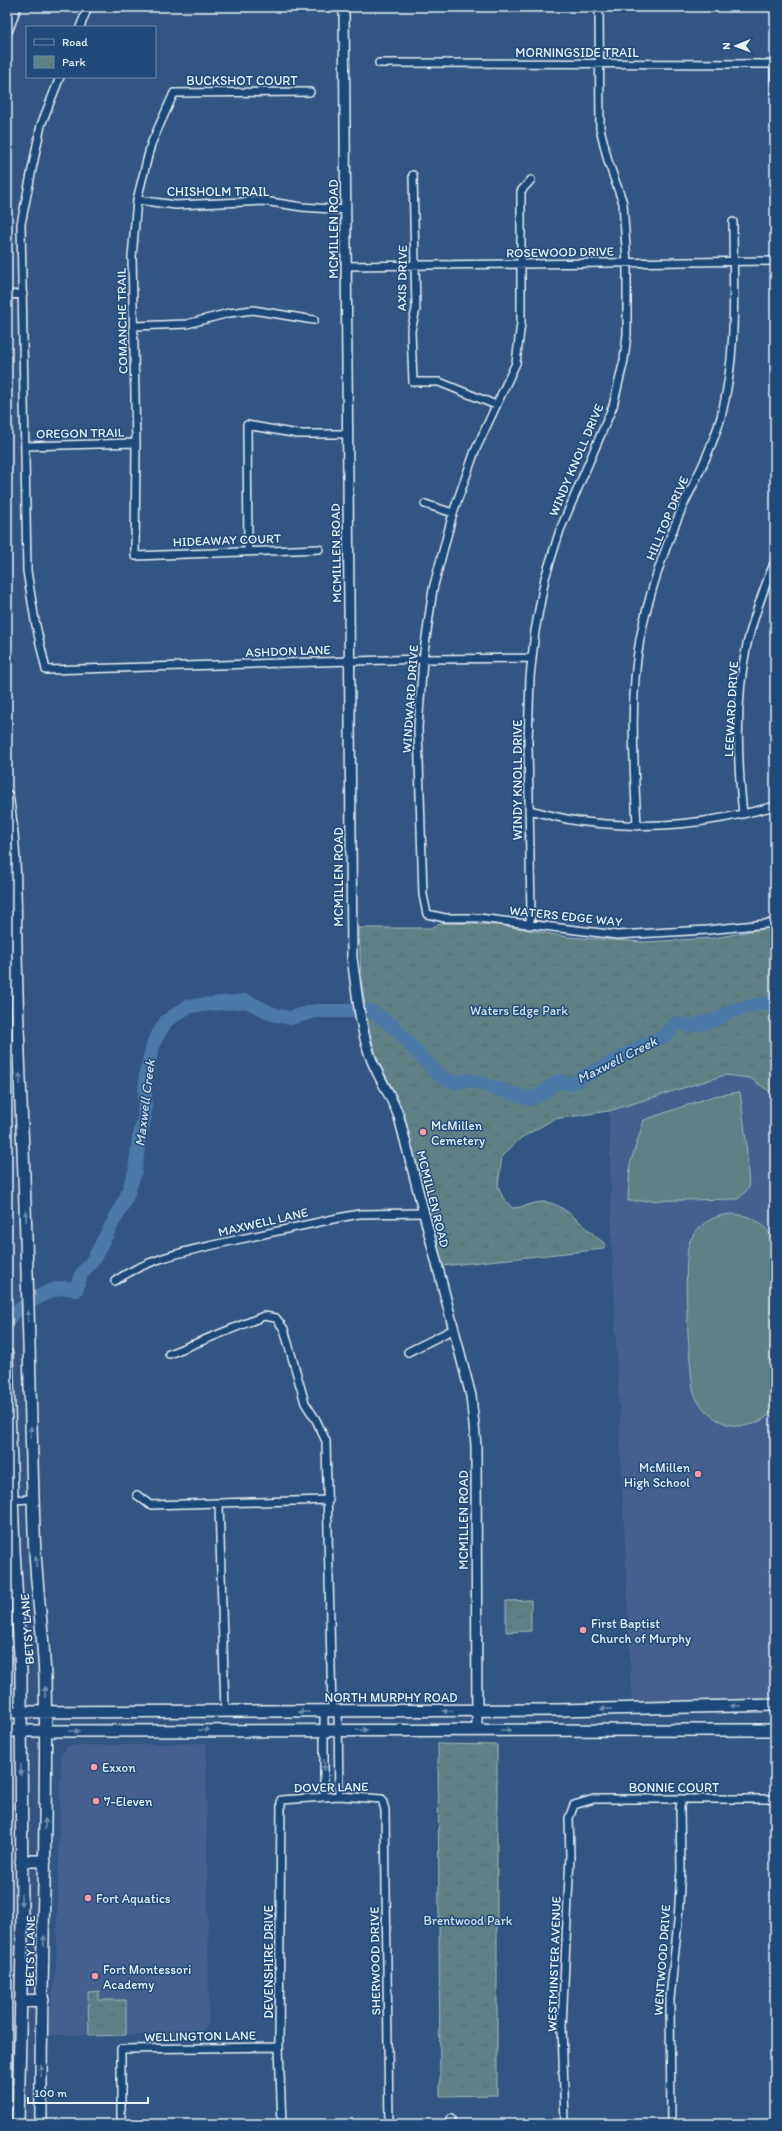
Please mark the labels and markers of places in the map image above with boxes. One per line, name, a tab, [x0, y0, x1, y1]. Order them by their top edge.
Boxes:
place label: McMillen Cemetery	[431, 1118, 485, 1148]
marker: McMillen Cemetery	[418, 1127, 428, 1137]
place label: McMillen High School	[624, 1460, 691, 1490]
marker: McMillen High School	[693, 1469, 703, 1479]
place label: First Baptist Church of Murphy	[591, 1616, 691, 1646]
marker: First Baptist Church of Murphy	[578, 1625, 588, 1635]
place label: Exxon	[102, 1760, 136, 1775]
marker: Exxon	[89, 1762, 99, 1772]
place label: 7-Eleven	[104, 1794, 153, 1809]
marker: 7-Eleven	[91, 1796, 101, 1806]
place label: Fort Aquatics	[96, 1891, 171, 1906]
marker: Fort Aquatics	[83, 1893, 93, 1903]
place label: Fort Montessori Academy	[103, 1962, 191, 1992]
marker: Fort Montessori Academy	[90, 1971, 100, 1981]

